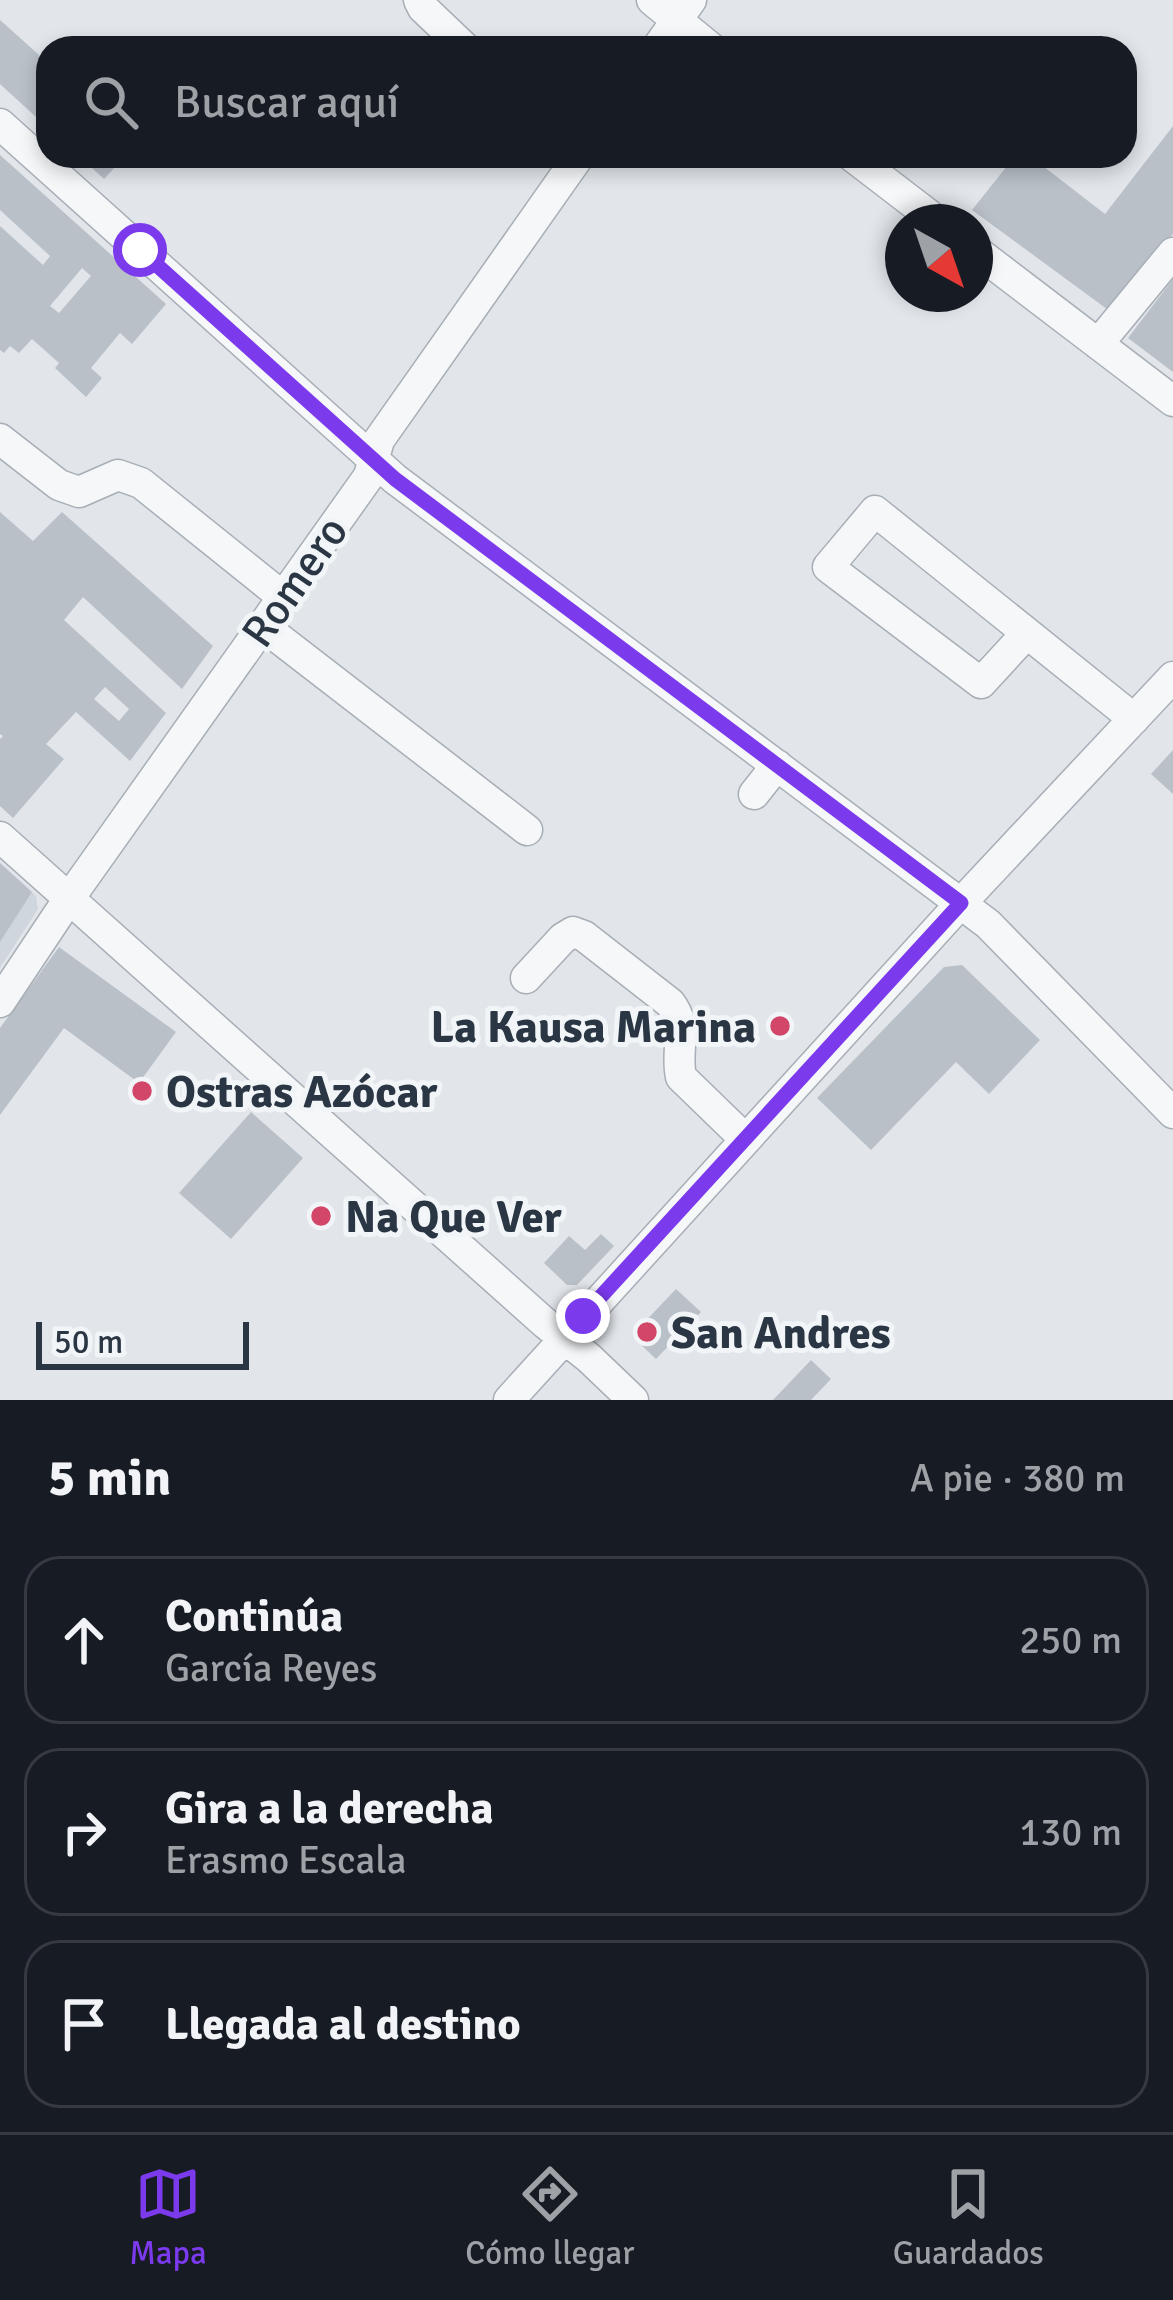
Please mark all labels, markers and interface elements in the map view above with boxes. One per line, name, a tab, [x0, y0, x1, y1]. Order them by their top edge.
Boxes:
search box	[36, 36, 1137, 168]
icon: search	[78, 69, 144, 135]
text: Buscar aquí	[174, 75, 399, 130]
north arrow	[885, 204, 993, 312]
route start	[113, 223, 167, 277]
street label: Romero	[230, 506, 360, 658]
place label: La Kausa Marina	[430, 1000, 756, 1055]
marker: La Kausa Marina	[767, 1013, 793, 1039]
place label: Ostras Azócar	[166, 1065, 438, 1120]
marker: Ostras Azócar	[129, 1078, 155, 1104]
place label: Na Que Ver	[345, 1190, 562, 1245]
marker: Na Que Ver	[308, 1203, 334, 1229]
route end	[556, 1289, 610, 1343]
place label: San Andres	[671, 1306, 891, 1361]
scale bar	[36, 1316, 249, 1369]
marker: San Andres	[634, 1319, 660, 1345]
text: 50 m	[54, 1322, 123, 1363]
text: 5 min	[48, 1447, 171, 1510]
text: A pie · 380 m	[910, 1454, 1125, 1502]
text: Continúa	[165, 1589, 343, 1644]
icon: ahead	[51, 1607, 117, 1673]
text: 250 m	[1019, 1616, 1122, 1664]
text: García Reyes	[165, 1644, 377, 1692]
text: Gira a la derecha	[165, 1781, 493, 1836]
icon: right	[51, 1799, 117, 1865]
text: 130 m	[1019, 1808, 1122, 1856]
text: Erasmo Escala	[165, 1836, 407, 1884]
icon: arrive	[51, 1991, 117, 2057]
text: Llegada al destino	[165, 1997, 521, 2052]
tab: Mapa	[129, 2161, 207, 2274]
tab: Cómo llegar	[465, 2161, 634, 2274]
tab: Guardados	[893, 2161, 1044, 2274]

